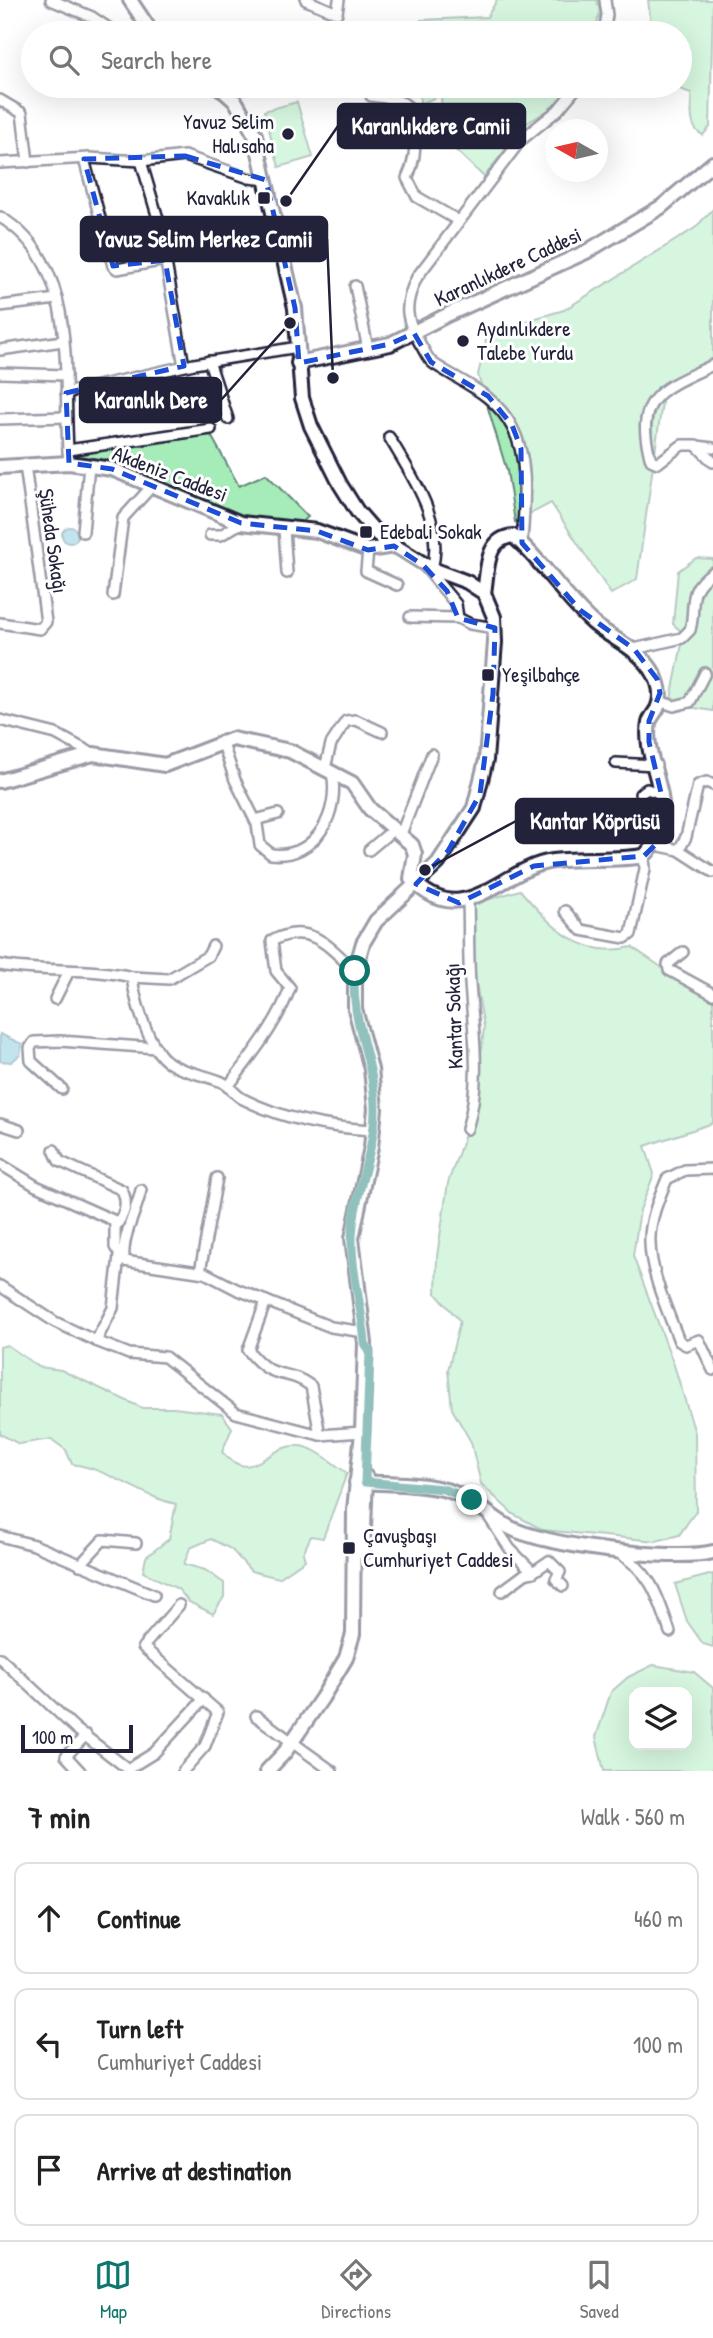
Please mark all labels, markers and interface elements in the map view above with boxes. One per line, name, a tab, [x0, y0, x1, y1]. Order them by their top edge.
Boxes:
search box	[21, 21, 692, 98]
icon: search	[45, 41, 83, 79]
text: Search here	[101, 42, 212, 77]
callout: Karanlıkdere Camii	[338, 104, 525, 148]
place label: Yavuz Selim Halısaha	[183, 107, 274, 160]
text: Karanlıkdere Camii	[351, 110, 511, 141]
north arrow	[545, 119, 608, 182]
marker: Yavuz Selim Halısaha	[280, 126, 296, 142]
place label: Kavaklık	[186, 183, 250, 212]
marker: Kavaklık	[256, 190, 272, 206]
callout: Yavuz Selim Merkez Camii	[81, 217, 327, 261]
street label: Karanlıkdere Caddesi	[430, 220, 586, 313]
text: Yavuz Selim Merkez Camii	[95, 223, 313, 254]
place label: Aydınlıkdere Talebe Yurdu	[477, 314, 574, 367]
marker: Aydınlıkdere Talebe Yurdu	[455, 333, 471, 349]
callout: Karanlık Dere	[80, 378, 221, 422]
text: Karanlık Dere	[94, 384, 209, 415]
street label: Akdeniz Caddesi	[109, 438, 232, 509]
street label: Şüheda Sokağı	[32, 487, 75, 595]
place label: Edebali Sokak	[380, 517, 482, 546]
marker: Edebali Sokak	[358, 524, 374, 540]
place label: Yeşilbahçe	[502, 660, 580, 689]
marker: Yeşilbahçe	[480, 667, 496, 683]
callout: Kantar Köprüsü	[516, 799, 673, 843]
text: Kantar Köprüsü	[530, 805, 661, 837]
route start	[339, 955, 370, 986]
street label: Kantar Sokağı	[437, 962, 470, 1070]
route end	[456, 1484, 487, 1515]
place label: Çavuşbaşı Cumhuriyet Caddesi	[363, 1521, 514, 1574]
marker: Çavuşbaşı Cumhuriyet Caddesi	[341, 1540, 357, 1556]
map controls	[629, 1687, 692, 1750]
button: layers	[629, 1687, 692, 1750]
scale bar	[21, 1722, 133, 1754]
text: 100 m	[32, 1724, 73, 1750]
text: 7 min	[28, 1797, 90, 1837]
text: Walk · 560 m	[581, 1801, 685, 1832]
icon: ahead	[30, 1899, 68, 1937]
text: Continue	[97, 1901, 181, 1936]
text: 460 m	[634, 1903, 683, 1934]
text: Turn left	[97, 2011, 183, 2046]
icon: left	[30, 2025, 68, 2063]
text: 100 m	[633, 2029, 683, 2060]
text: Cumhuriyet Caddesi	[97, 2046, 262, 2077]
icon: arrive	[30, 2151, 68, 2189]
text: Arrive at destination	[97, 2153, 292, 2188]
tab: Map	[94, 2256, 132, 2324]
tab: Directions	[321, 2256, 391, 2324]
tab: Saved	[580, 2256, 619, 2324]

